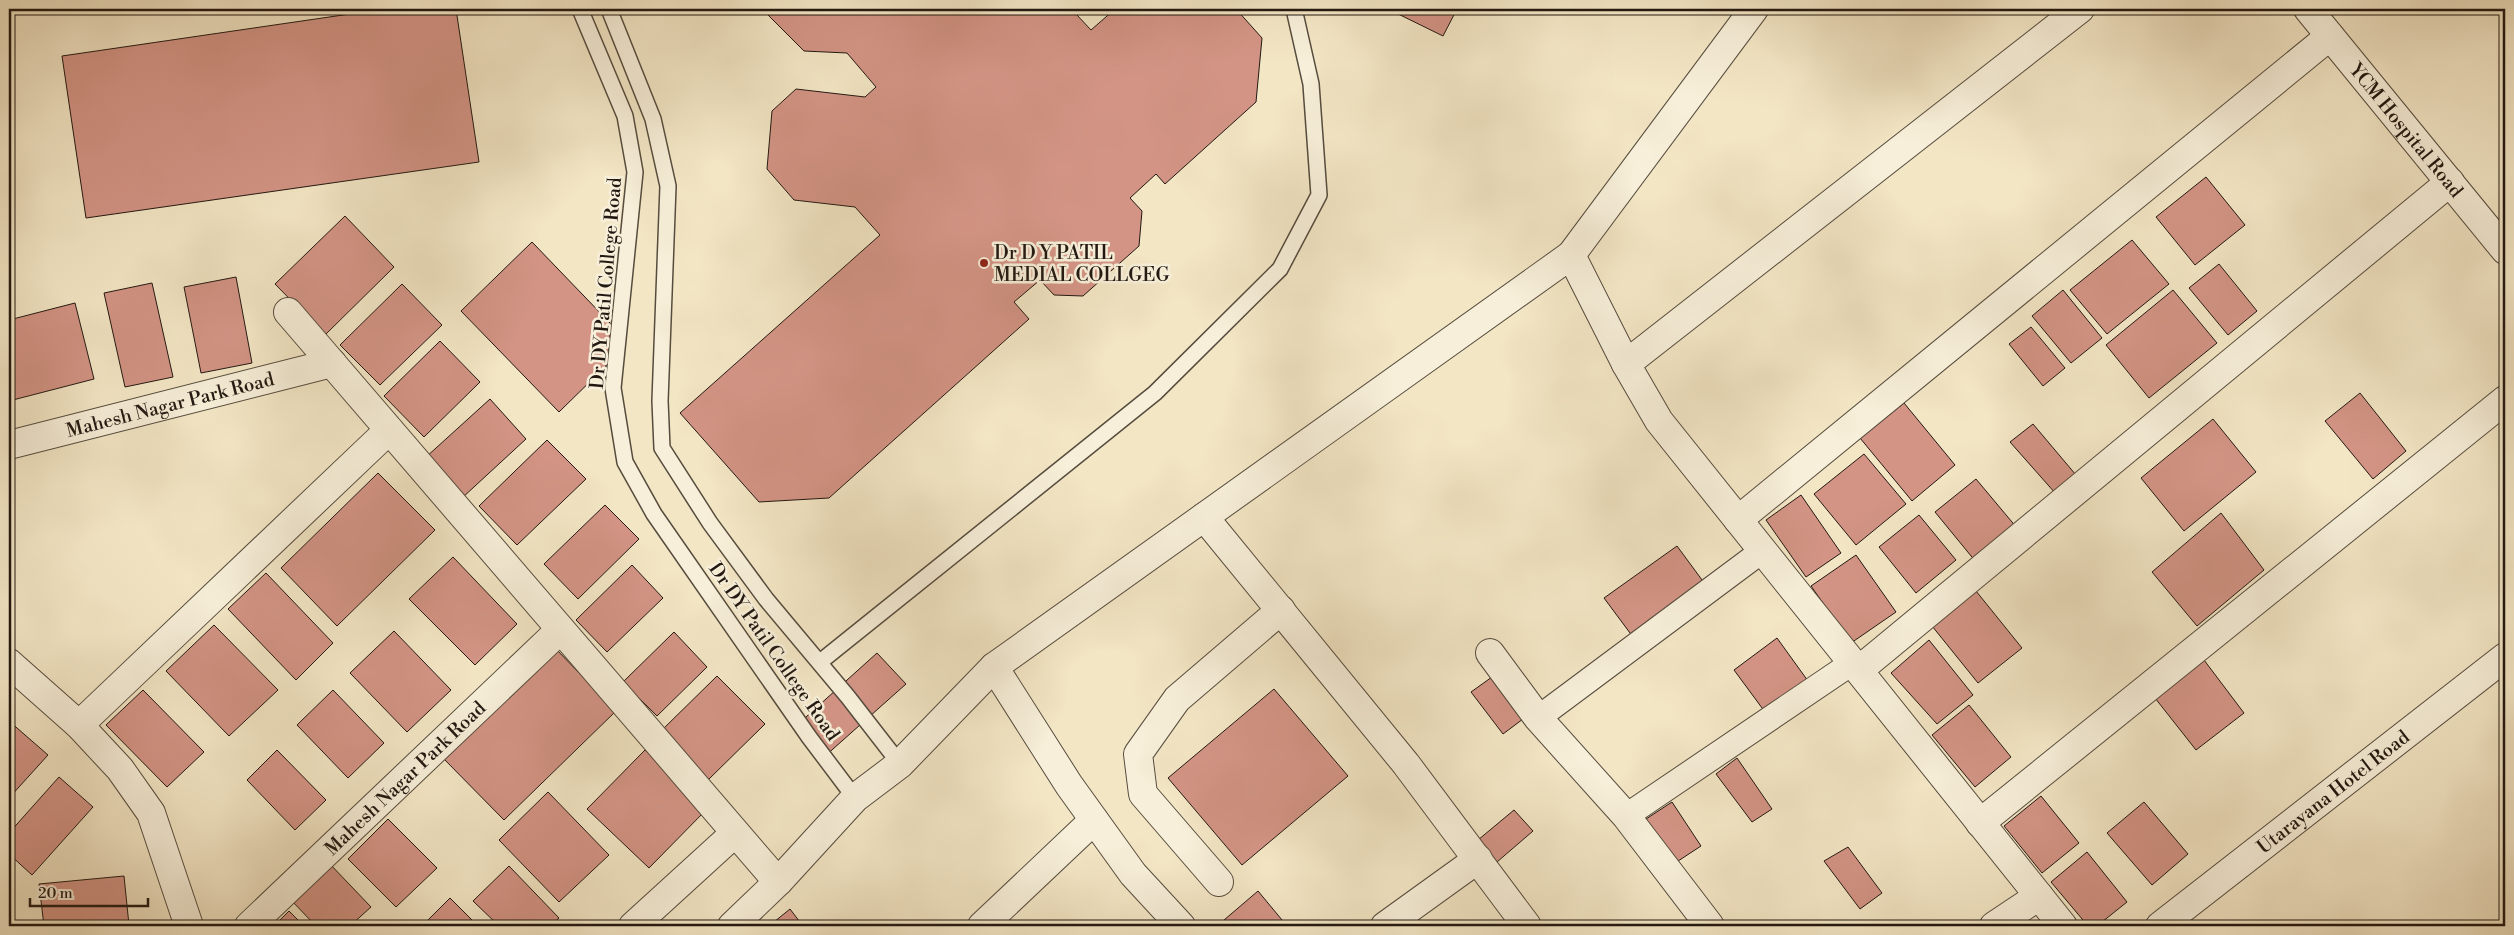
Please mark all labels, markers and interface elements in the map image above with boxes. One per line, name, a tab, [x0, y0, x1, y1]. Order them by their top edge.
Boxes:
street label: YCM Hospital Road	[2343, 58, 2468, 203]
street label: Dr DY Patil College Road	[585, 176, 627, 390]
place label: Dr D Y PATIL MEDIAL COLLGEG	[994, 241, 1169, 287]
marker: Dr D Y PATIL MEDIAL COLLGEG	[978, 257, 990, 269]
street label: Mahesh Nagar Park Road	[64, 367, 277, 443]
street label: Dr DY Patil College Road	[703, 558, 845, 746]
street label: Mahesh Nagar Park Road	[320, 696, 491, 861]
street label: Utarayana Hotel Road	[2252, 725, 2415, 859]
scale bar	[30, 875, 148, 907]
text: 20 m	[38, 884, 73, 903]

